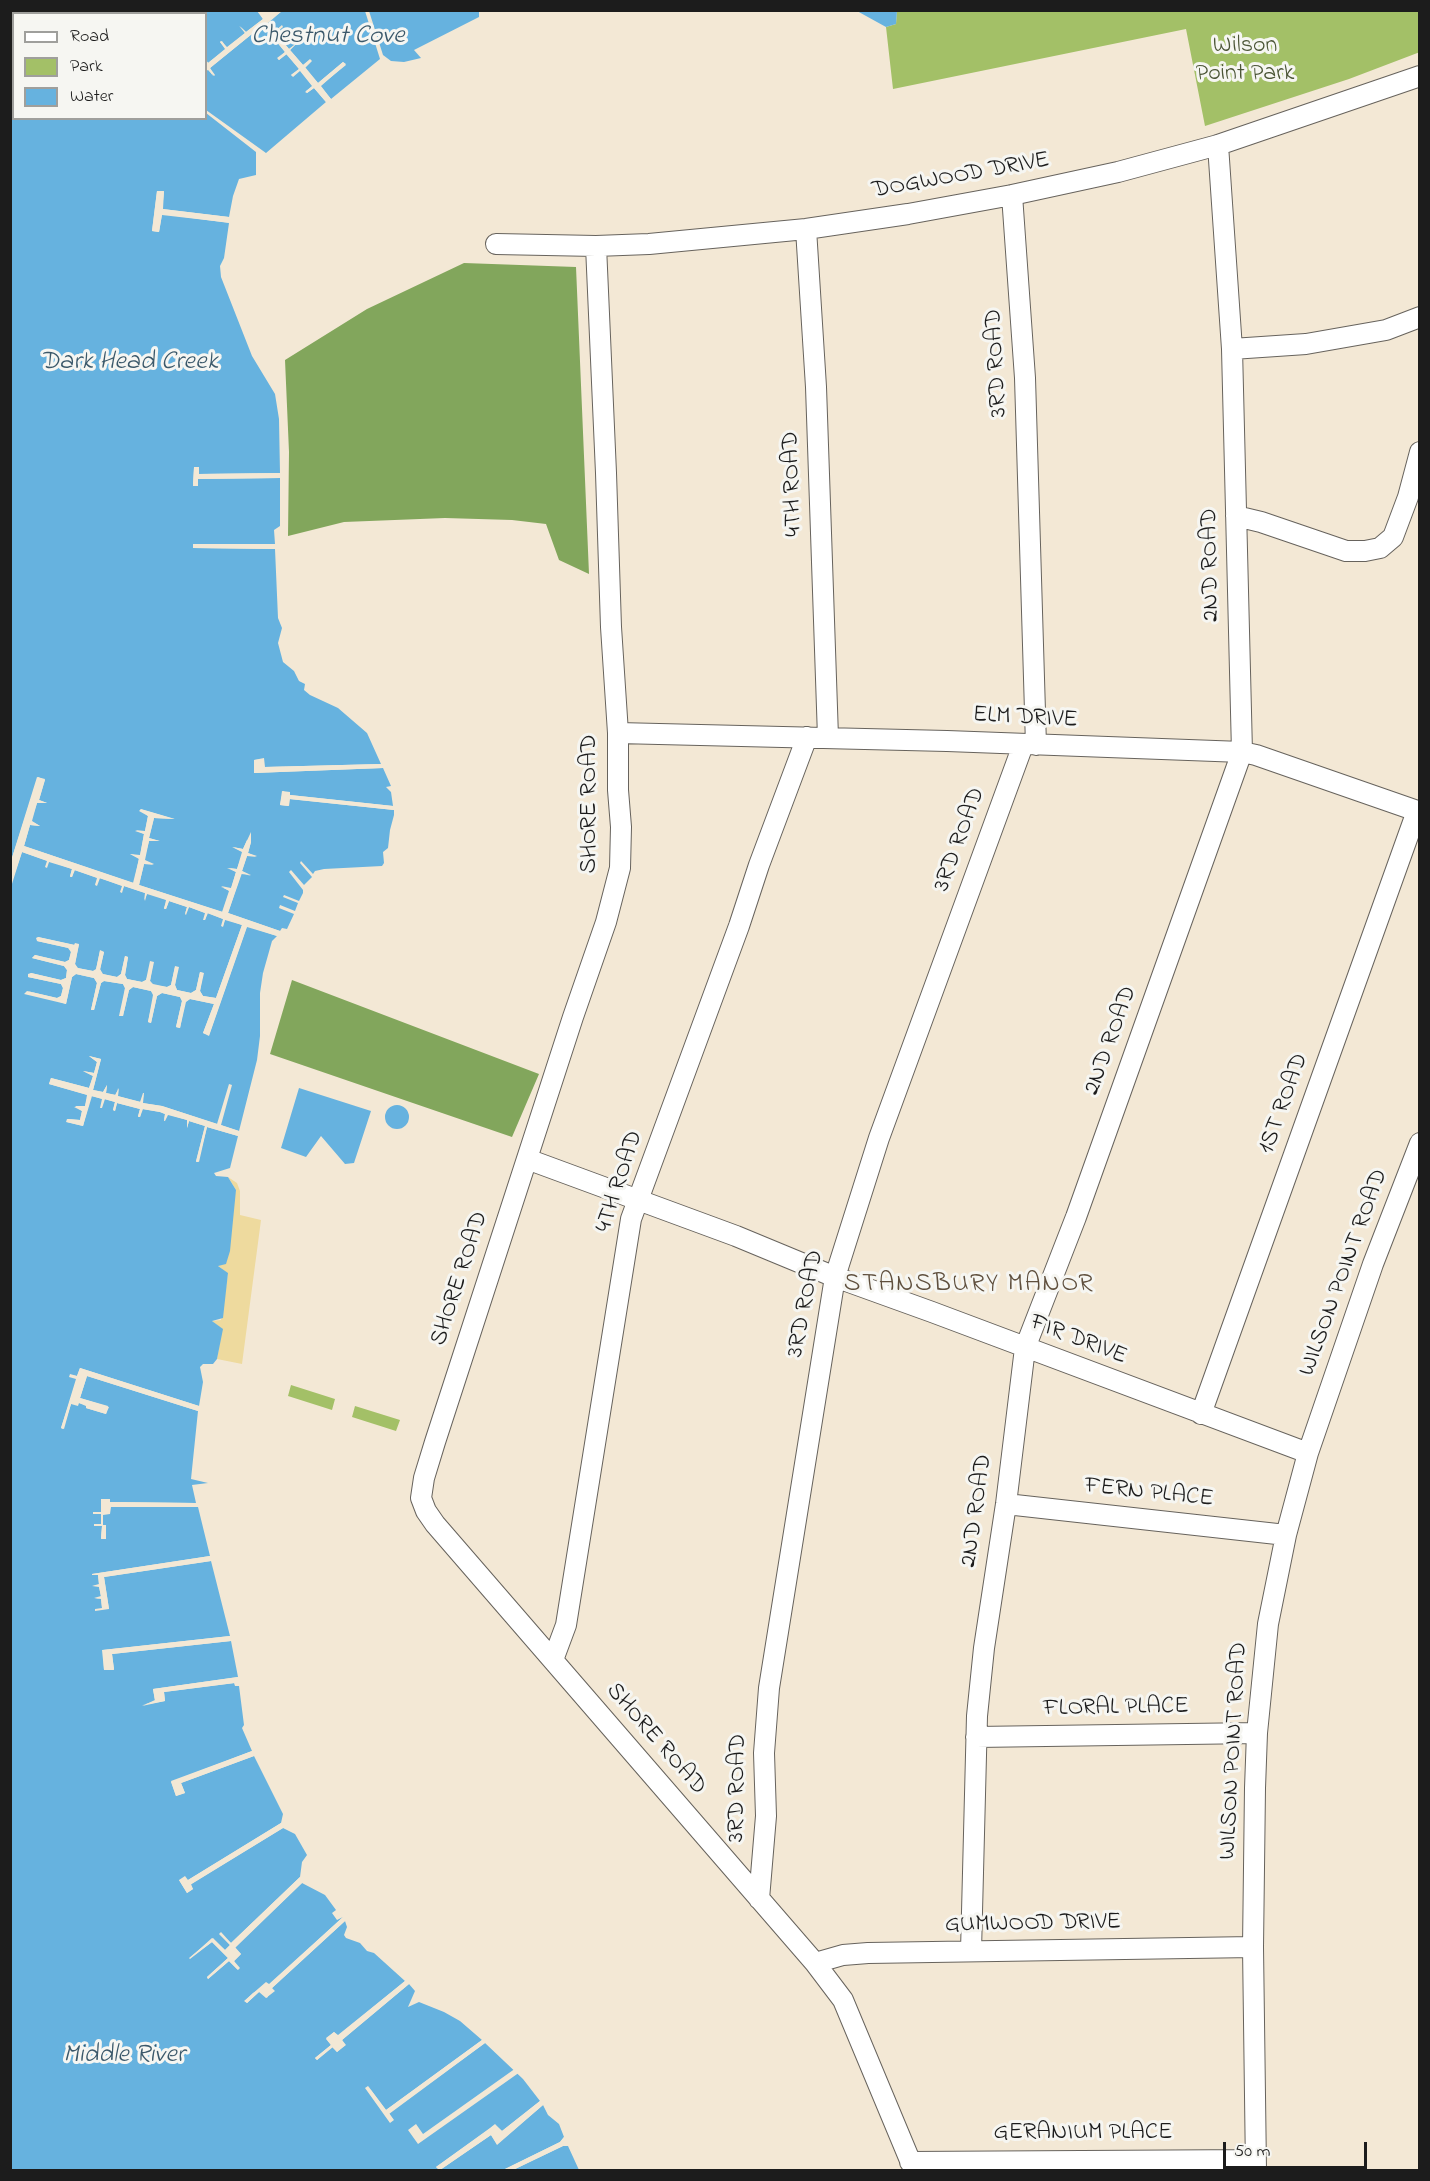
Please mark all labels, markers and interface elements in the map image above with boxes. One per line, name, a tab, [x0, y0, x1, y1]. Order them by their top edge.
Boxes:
legend	[12, 12, 207, 120]
water label: Chestnut Cove	[251, 22, 405, 54]
text: Road	[70, 24, 109, 50]
park label: Wilson Point Park	[1196, 33, 1294, 89]
text: Park	[70, 54, 103, 80]
text: Water	[70, 84, 113, 110]
street label: DOGWOOD DRIVE	[870, 147, 1052, 207]
street label: 3RD ROAD	[981, 308, 1015, 418]
water label: Dark Head Creek	[40, 348, 218, 380]
street label: 4TH ROAD	[778, 431, 810, 537]
street label: 2ND ROAD	[1197, 508, 1227, 622]
street label: ELM DRIVE	[972, 702, 1078, 736]
street label: SHORE ROAD	[577, 734, 605, 874]
street label: 3RD ROAD	[929, 784, 993, 896]
street label: 2ND ROAD	[1079, 983, 1145, 1099]
street label: 1ST ROAD	[1254, 1050, 1316, 1158]
street label: 4TH ROAD	[591, 1127, 651, 1237]
street label: WILSON POINT ROAD	[1294, 1166, 1396, 1380]
street label: SHORE ROAD	[426, 1208, 496, 1350]
street label: 3RD ROAD	[783, 1248, 831, 1360]
district label: STANSBURY MANOR	[844, 1270, 1094, 1302]
street label: FIR DRIVE	[1026, 1309, 1130, 1373]
street label: 2ND ROAD	[956, 1453, 1000, 1569]
street label: FERN PLACE	[1083, 1473, 1215, 1515]
street label: WILSON POINT ROAD	[1215, 1641, 1255, 1861]
street label: SHORE ROAD	[598, 1678, 712, 1802]
street label: FLORAL PLACE	[1043, 1693, 1189, 1725]
street label: 3RD ROAD	[724, 1734, 754, 1842]
street label: GUMWOOD DRIVE	[945, 1909, 1121, 1941]
water label: Middle River	[63, 2041, 185, 2073]
street label: GERANIUM PLACE	[993, 2120, 1173, 2148]
scale bar	[1226, 2130, 1370, 2168]
text: 50 m	[1234, 2139, 1271, 2165]

